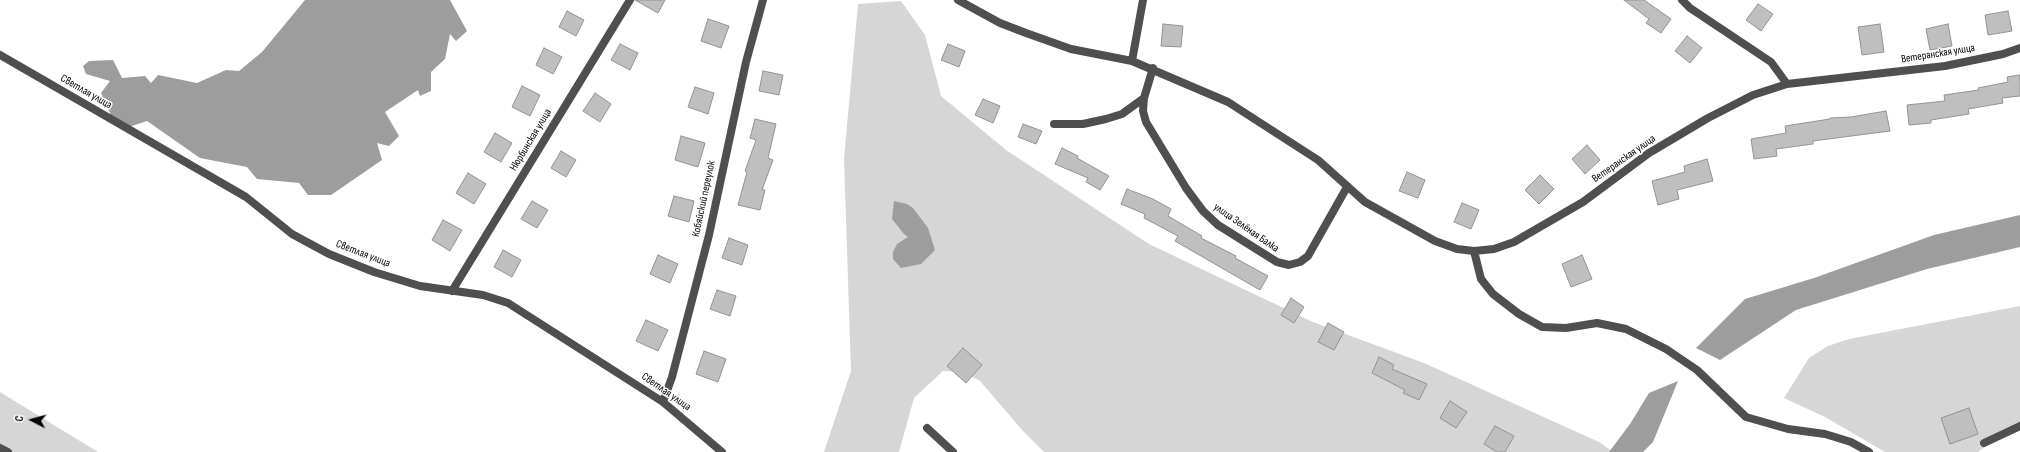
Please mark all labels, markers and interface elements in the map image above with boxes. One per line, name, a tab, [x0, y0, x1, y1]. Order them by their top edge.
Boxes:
street label: Ветеранская улица	[1900, 42, 1976, 66]
street label: Светлая улица	[58, 72, 114, 112]
street label: Нюрбинская улица	[507, 106, 555, 174]
street label: Ветеранская улица	[1590, 132, 1658, 186]
street label: Кобяйский переулок	[690, 160, 718, 238]
street label: улица Зелёная Балка	[1211, 201, 1281, 255]
street label: Светлая улица	[334, 238, 392, 270]
street label: Светлая улица	[639, 370, 693, 414]
north arrow	[12, 400, 52, 440]
text: С	[13, 415, 26, 422]

